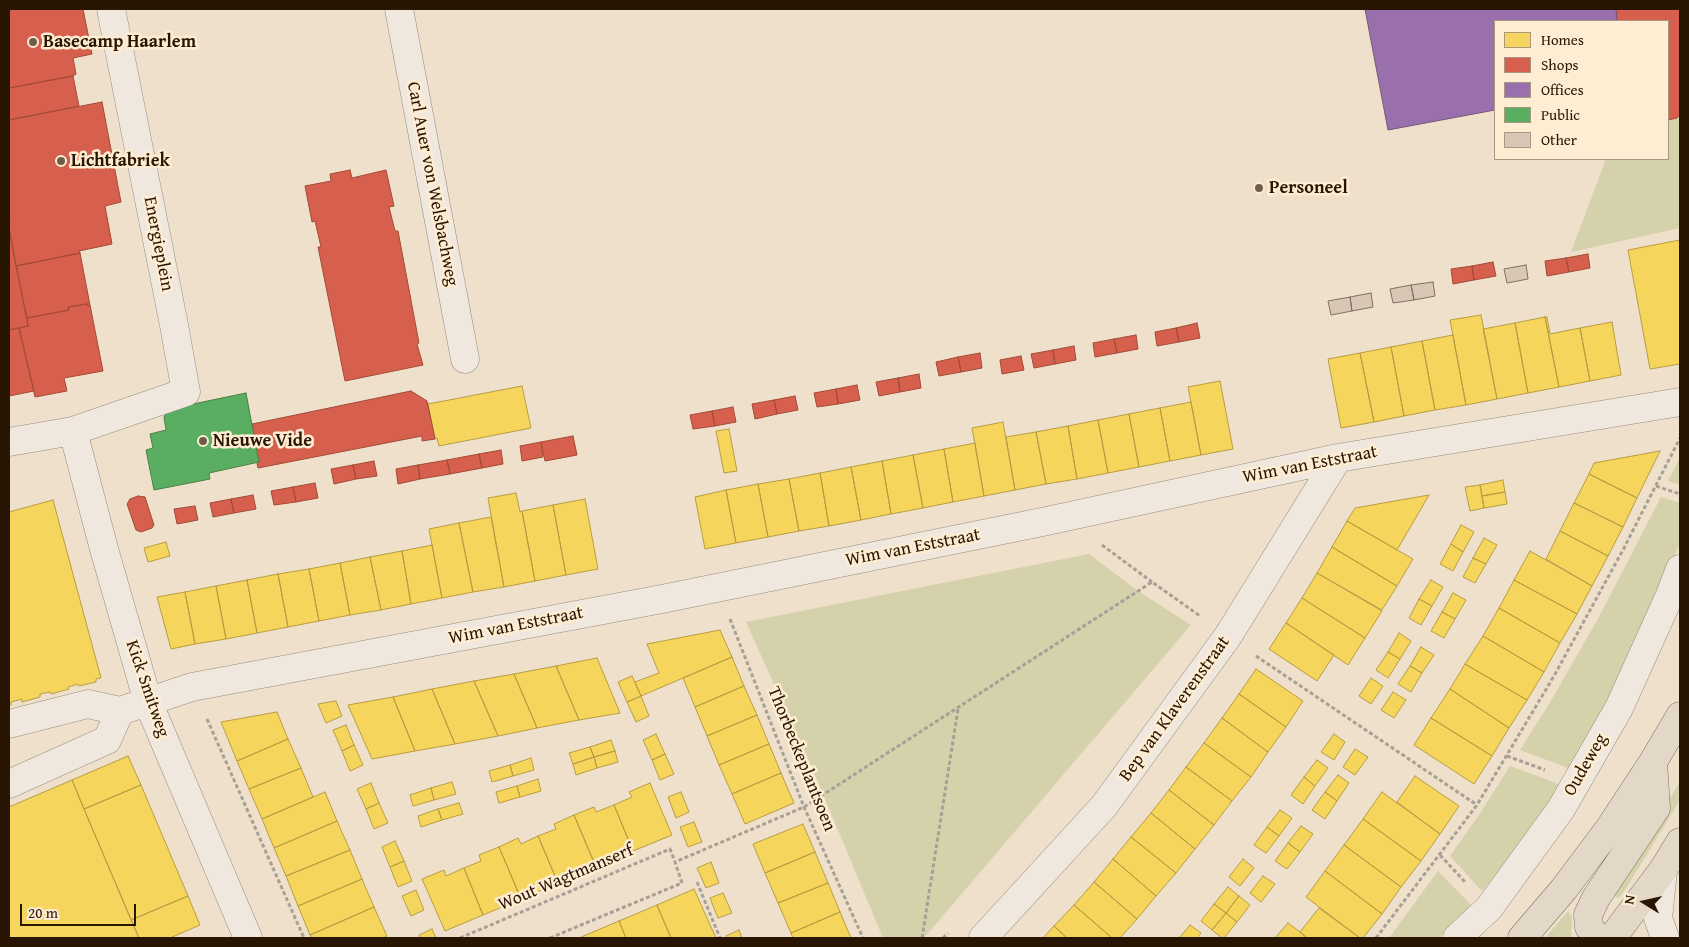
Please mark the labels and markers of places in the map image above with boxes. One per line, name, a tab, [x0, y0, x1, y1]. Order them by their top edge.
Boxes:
place label: Basecamp Haarlem	[43, 31, 196, 53]
marker: Basecamp Haarlem	[27, 36, 39, 48]
place label: Lichtfabriek	[71, 150, 170, 172]
marker: Lichtfabriek	[55, 155, 67, 167]
place label: Personeel	[1269, 177, 1348, 199]
marker: Personeel	[1253, 182, 1265, 194]
place label: Nieuwe Vide	[213, 430, 312, 452]
marker: Nieuwe Vide	[197, 435, 209, 447]

